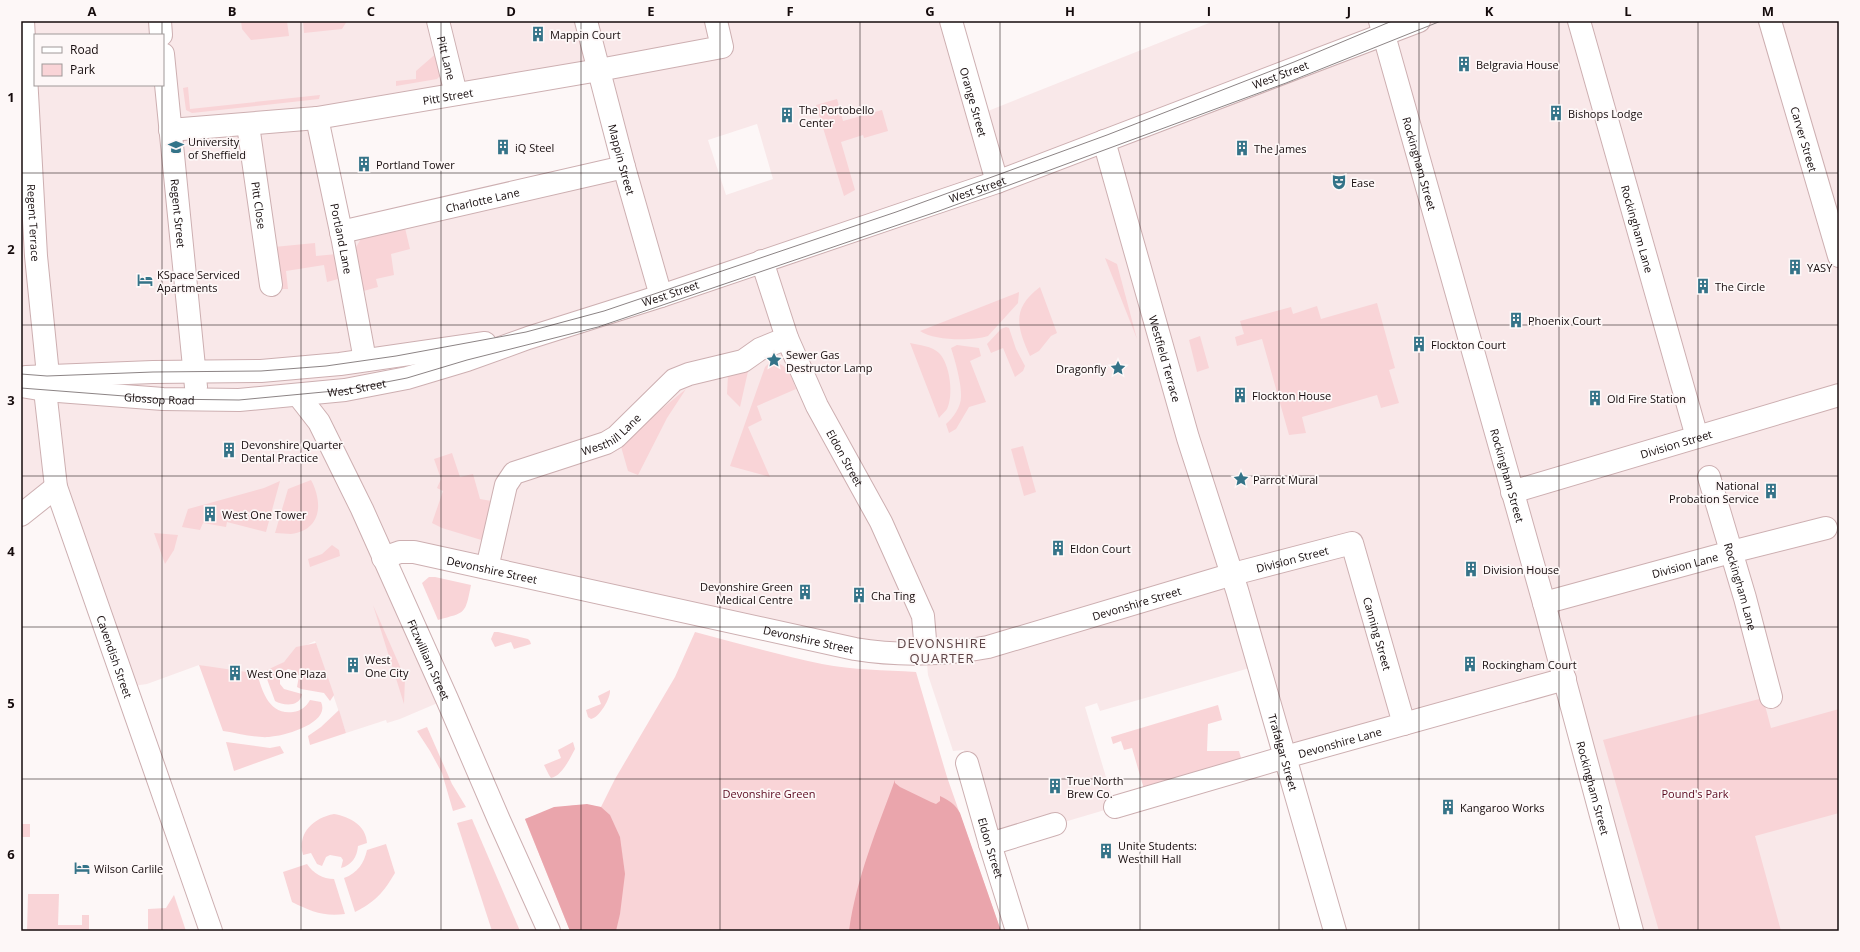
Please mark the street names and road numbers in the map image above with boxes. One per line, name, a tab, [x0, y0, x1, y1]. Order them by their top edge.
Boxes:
street label: Pitt Lane	[434, 34, 460, 81]
street label: West Street	[1250, 56, 1310, 92]
street label: Orange Street	[957, 65, 991, 138]
street label: Pitt Street	[421, 84, 474, 107]
street label: Carver Street	[1788, 105, 1821, 174]
street label: Rockingham Street	[1400, 115, 1440, 212]
street label: Mappin Street	[606, 122, 639, 197]
street label: West Street	[947, 172, 1008, 205]
street label: Regent Street	[168, 178, 190, 249]
street label: Pitt Close	[249, 180, 270, 230]
street label: Rockingham Lane	[1618, 183, 1658, 274]
street label: Regent Terrace	[25, 184, 44, 262]
street label: Charlotte Lane	[444, 184, 521, 215]
street label: Portland Lane	[328, 202, 356, 275]
street label: West Street	[640, 276, 701, 309]
street label: Westfield Terrace	[1146, 313, 1185, 404]
street label: West Street	[327, 375, 387, 399]
street label: Glossop Road	[124, 389, 195, 407]
street label: Westhill Lane	[579, 410, 643, 458]
street label: Eldon Street	[824, 426, 867, 489]
street label: Division Street	[1638, 426, 1714, 461]
street label: Rockingham Street	[1488, 427, 1528, 524]
street label: Rockingham Lane	[1721, 541, 1761, 632]
street label: Division Street	[1254, 542, 1330, 575]
street label: Division Lane	[1650, 548, 1720, 581]
street label: Devonshire Street	[445, 552, 539, 586]
street label: Devonshire Street	[1090, 582, 1183, 623]
street label: Canning Street	[1360, 595, 1396, 672]
street label: Cavendish Street	[94, 613, 137, 700]
street label: Fitzwilliam Street	[405, 617, 454, 702]
street label: Devonshire Street	[762, 622, 855, 656]
street label: Trafalgar Street	[1265, 712, 1302, 792]
street label: Devonshire Lane	[1296, 723, 1383, 761]
street label: Rockingham Street	[1574, 739, 1613, 837]
street label: Eldon Street	[975, 815, 1008, 880]

